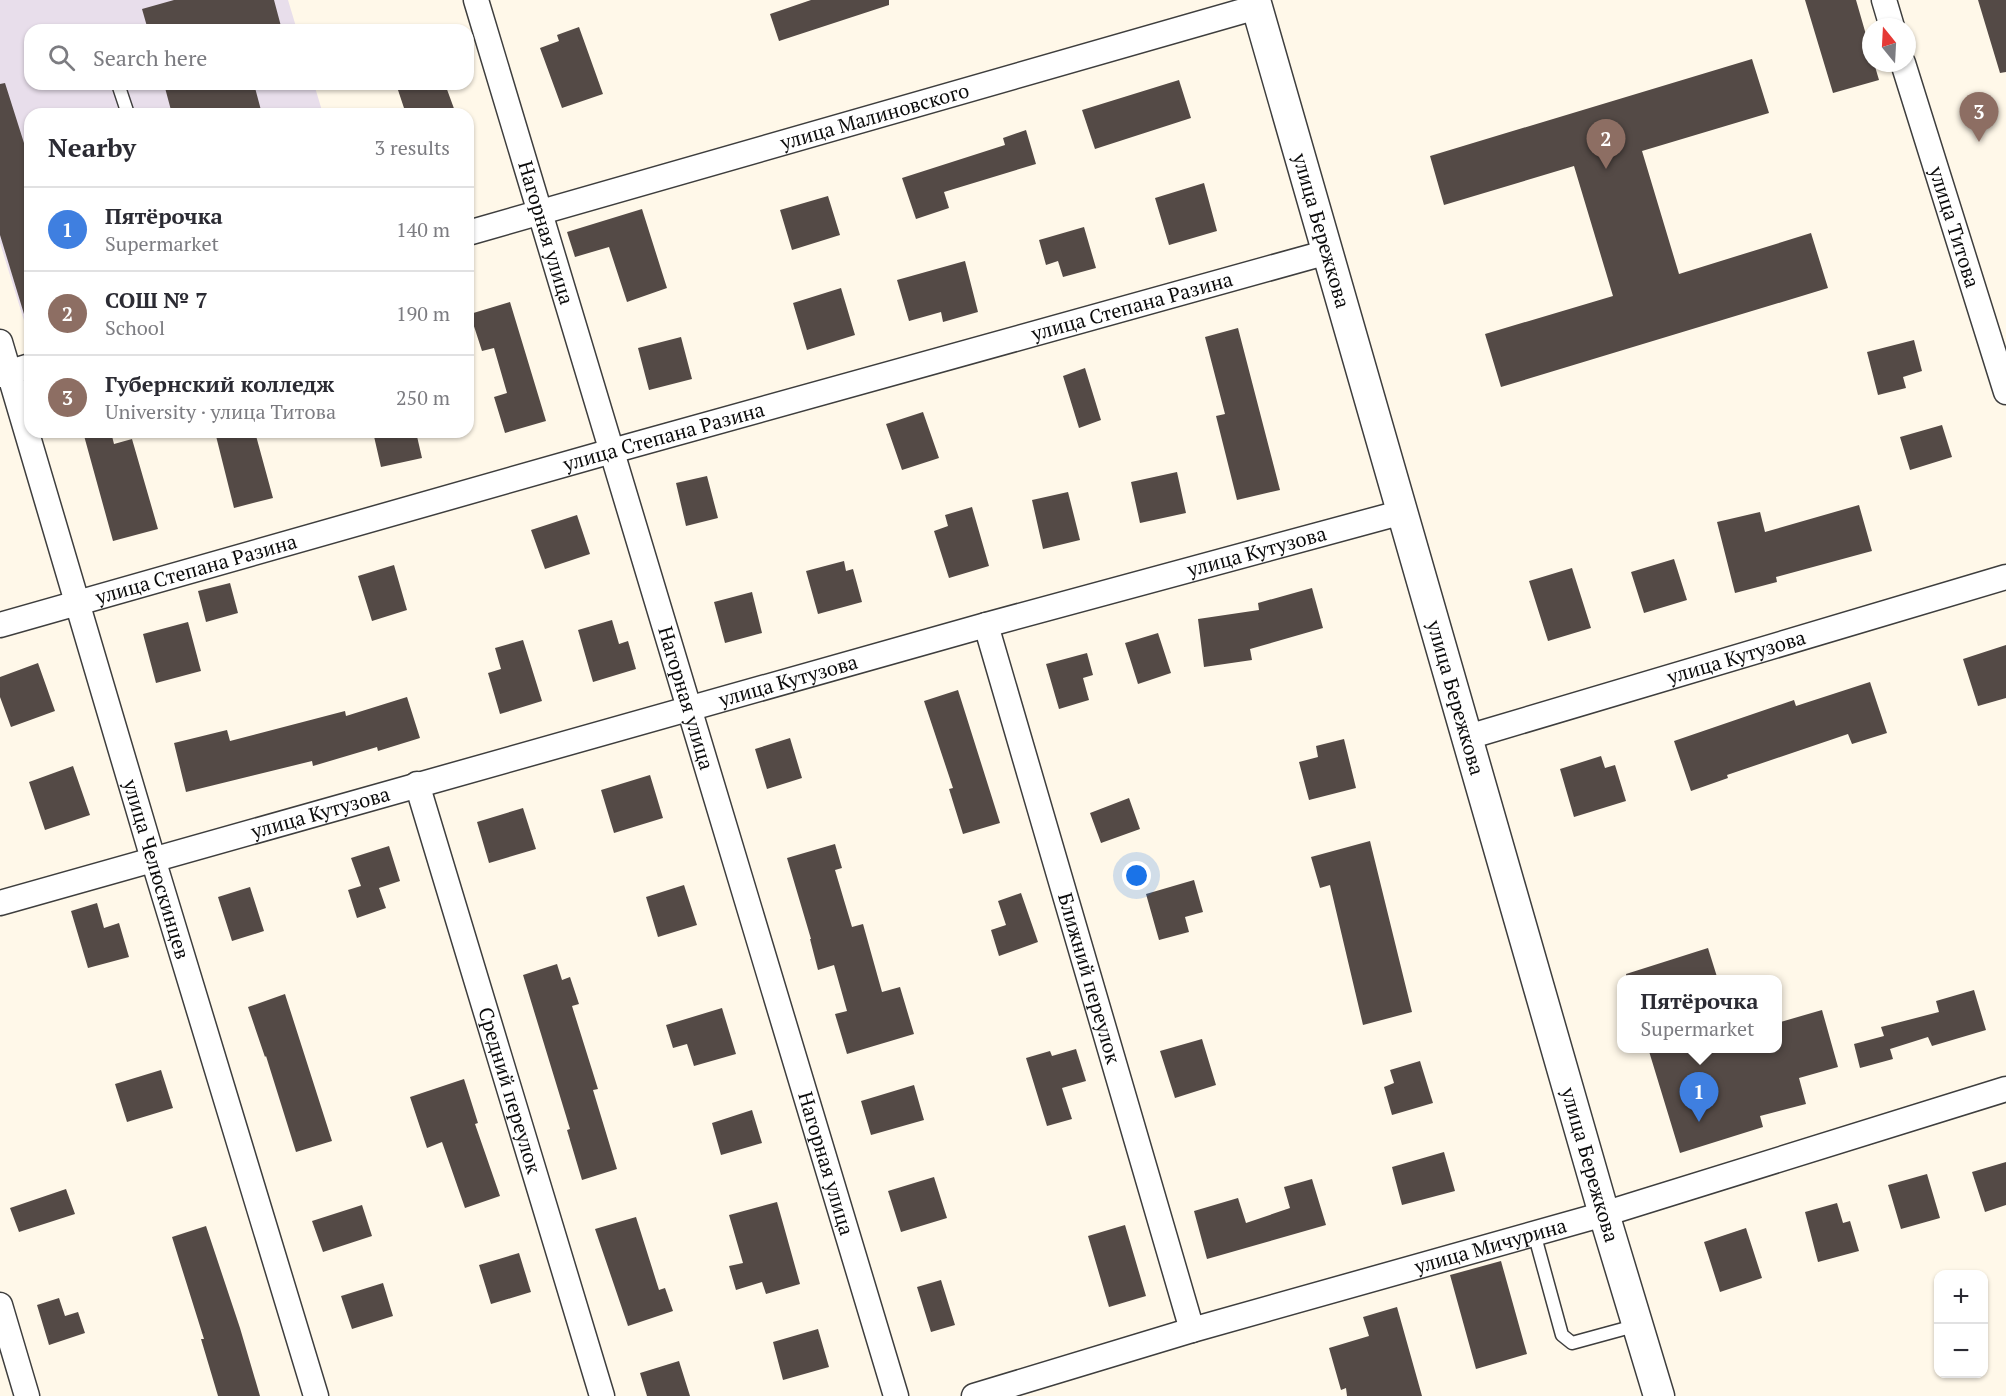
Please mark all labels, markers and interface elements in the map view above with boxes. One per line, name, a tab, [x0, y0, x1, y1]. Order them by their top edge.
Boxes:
north arrow	[1862, 18, 1916, 72]
search box	[24, 24, 474, 90]
icon: search	[45, 41, 78, 74]
text: Search here	[93, 43, 207, 72]
street label: улица Малиновского	[776, 76, 972, 156]
pin: 3	[1960, 92, 1998, 142]
pin: 2	[1586, 120, 1626, 169]
text: Nearby	[48, 130, 136, 164]
text: 3 results	[375, 134, 450, 161]
street label: улица Бережкова	[1286, 149, 1357, 311]
street label: Нагорная улица	[512, 157, 581, 308]
street label: улица Титова	[1923, 162, 1987, 291]
text: Пятёрочка	[105, 201, 223, 230]
text: 1	[62, 216, 73, 243]
text: 140 m	[396, 216, 450, 243]
text: Supermarket	[105, 230, 219, 257]
street label: улица Степана Разина	[1027, 265, 1236, 347]
text: СОШ № 7	[105, 285, 208, 314]
text: 2	[62, 300, 73, 327]
text: 190 m	[396, 300, 450, 327]
text: School	[105, 314, 165, 341]
text: Губернский колледж	[105, 369, 334, 398]
text: 3	[62, 384, 73, 411]
text: 250 m	[396, 384, 450, 411]
street label: улица Степана Разина	[559, 395, 767, 478]
text: University · улица Титова	[105, 398, 336, 425]
street label: улица Кутузова	[1183, 519, 1329, 583]
street label: улица Степана Разина	[91, 527, 300, 610]
street label: улица Бережкова	[1421, 616, 1491, 778]
street label: Нагорная улица	[652, 623, 721, 773]
street label: улица Кутузова	[1663, 623, 1809, 690]
street label: улица Кутузова	[715, 648, 861, 713]
street label: улица Челюскинцев	[117, 775, 197, 962]
street label: улица Кутузова	[247, 780, 393, 845]
your location	[1122, 861, 1151, 890]
street label: Ближний переулок	[1052, 889, 1128, 1067]
popup	[1617, 975, 1782, 1053]
text: Пятёрочка	[1641, 986, 1758, 1015]
street label: Средний переулок	[472, 1004, 548, 1177]
text: Supermarket	[1641, 1015, 1754, 1042]
pin: 1	[1680, 1072, 1718, 1122]
street label: улица Бережкова	[1555, 1083, 1626, 1245]
street label: Нагорная улица	[792, 1088, 861, 1238]
street label: улица Мичурина	[1410, 1211, 1570, 1280]
map controls	[1934, 1270, 1988, 1378]
button: +	[1934, 1270, 1988, 1324]
button: −	[1934, 1324, 1988, 1378]

